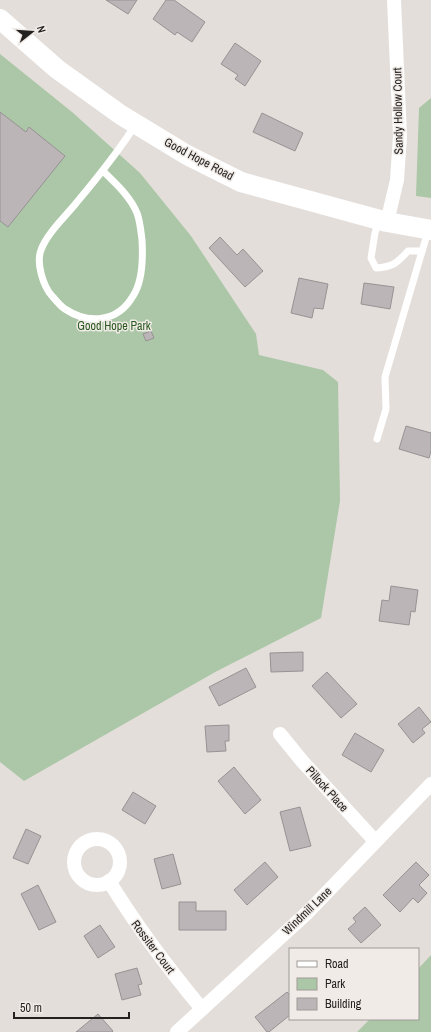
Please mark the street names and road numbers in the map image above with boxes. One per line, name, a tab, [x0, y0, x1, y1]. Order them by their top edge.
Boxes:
street label: Sandy Hollow Court	[389, 67, 407, 155]
street label: Good Hope Road	[161, 134, 237, 184]
street label: Pillock Place	[302, 763, 352, 815]
street label: Windmill Lane	[279, 883, 335, 939]
street label: Rossiter Court	[128, 917, 179, 977]

